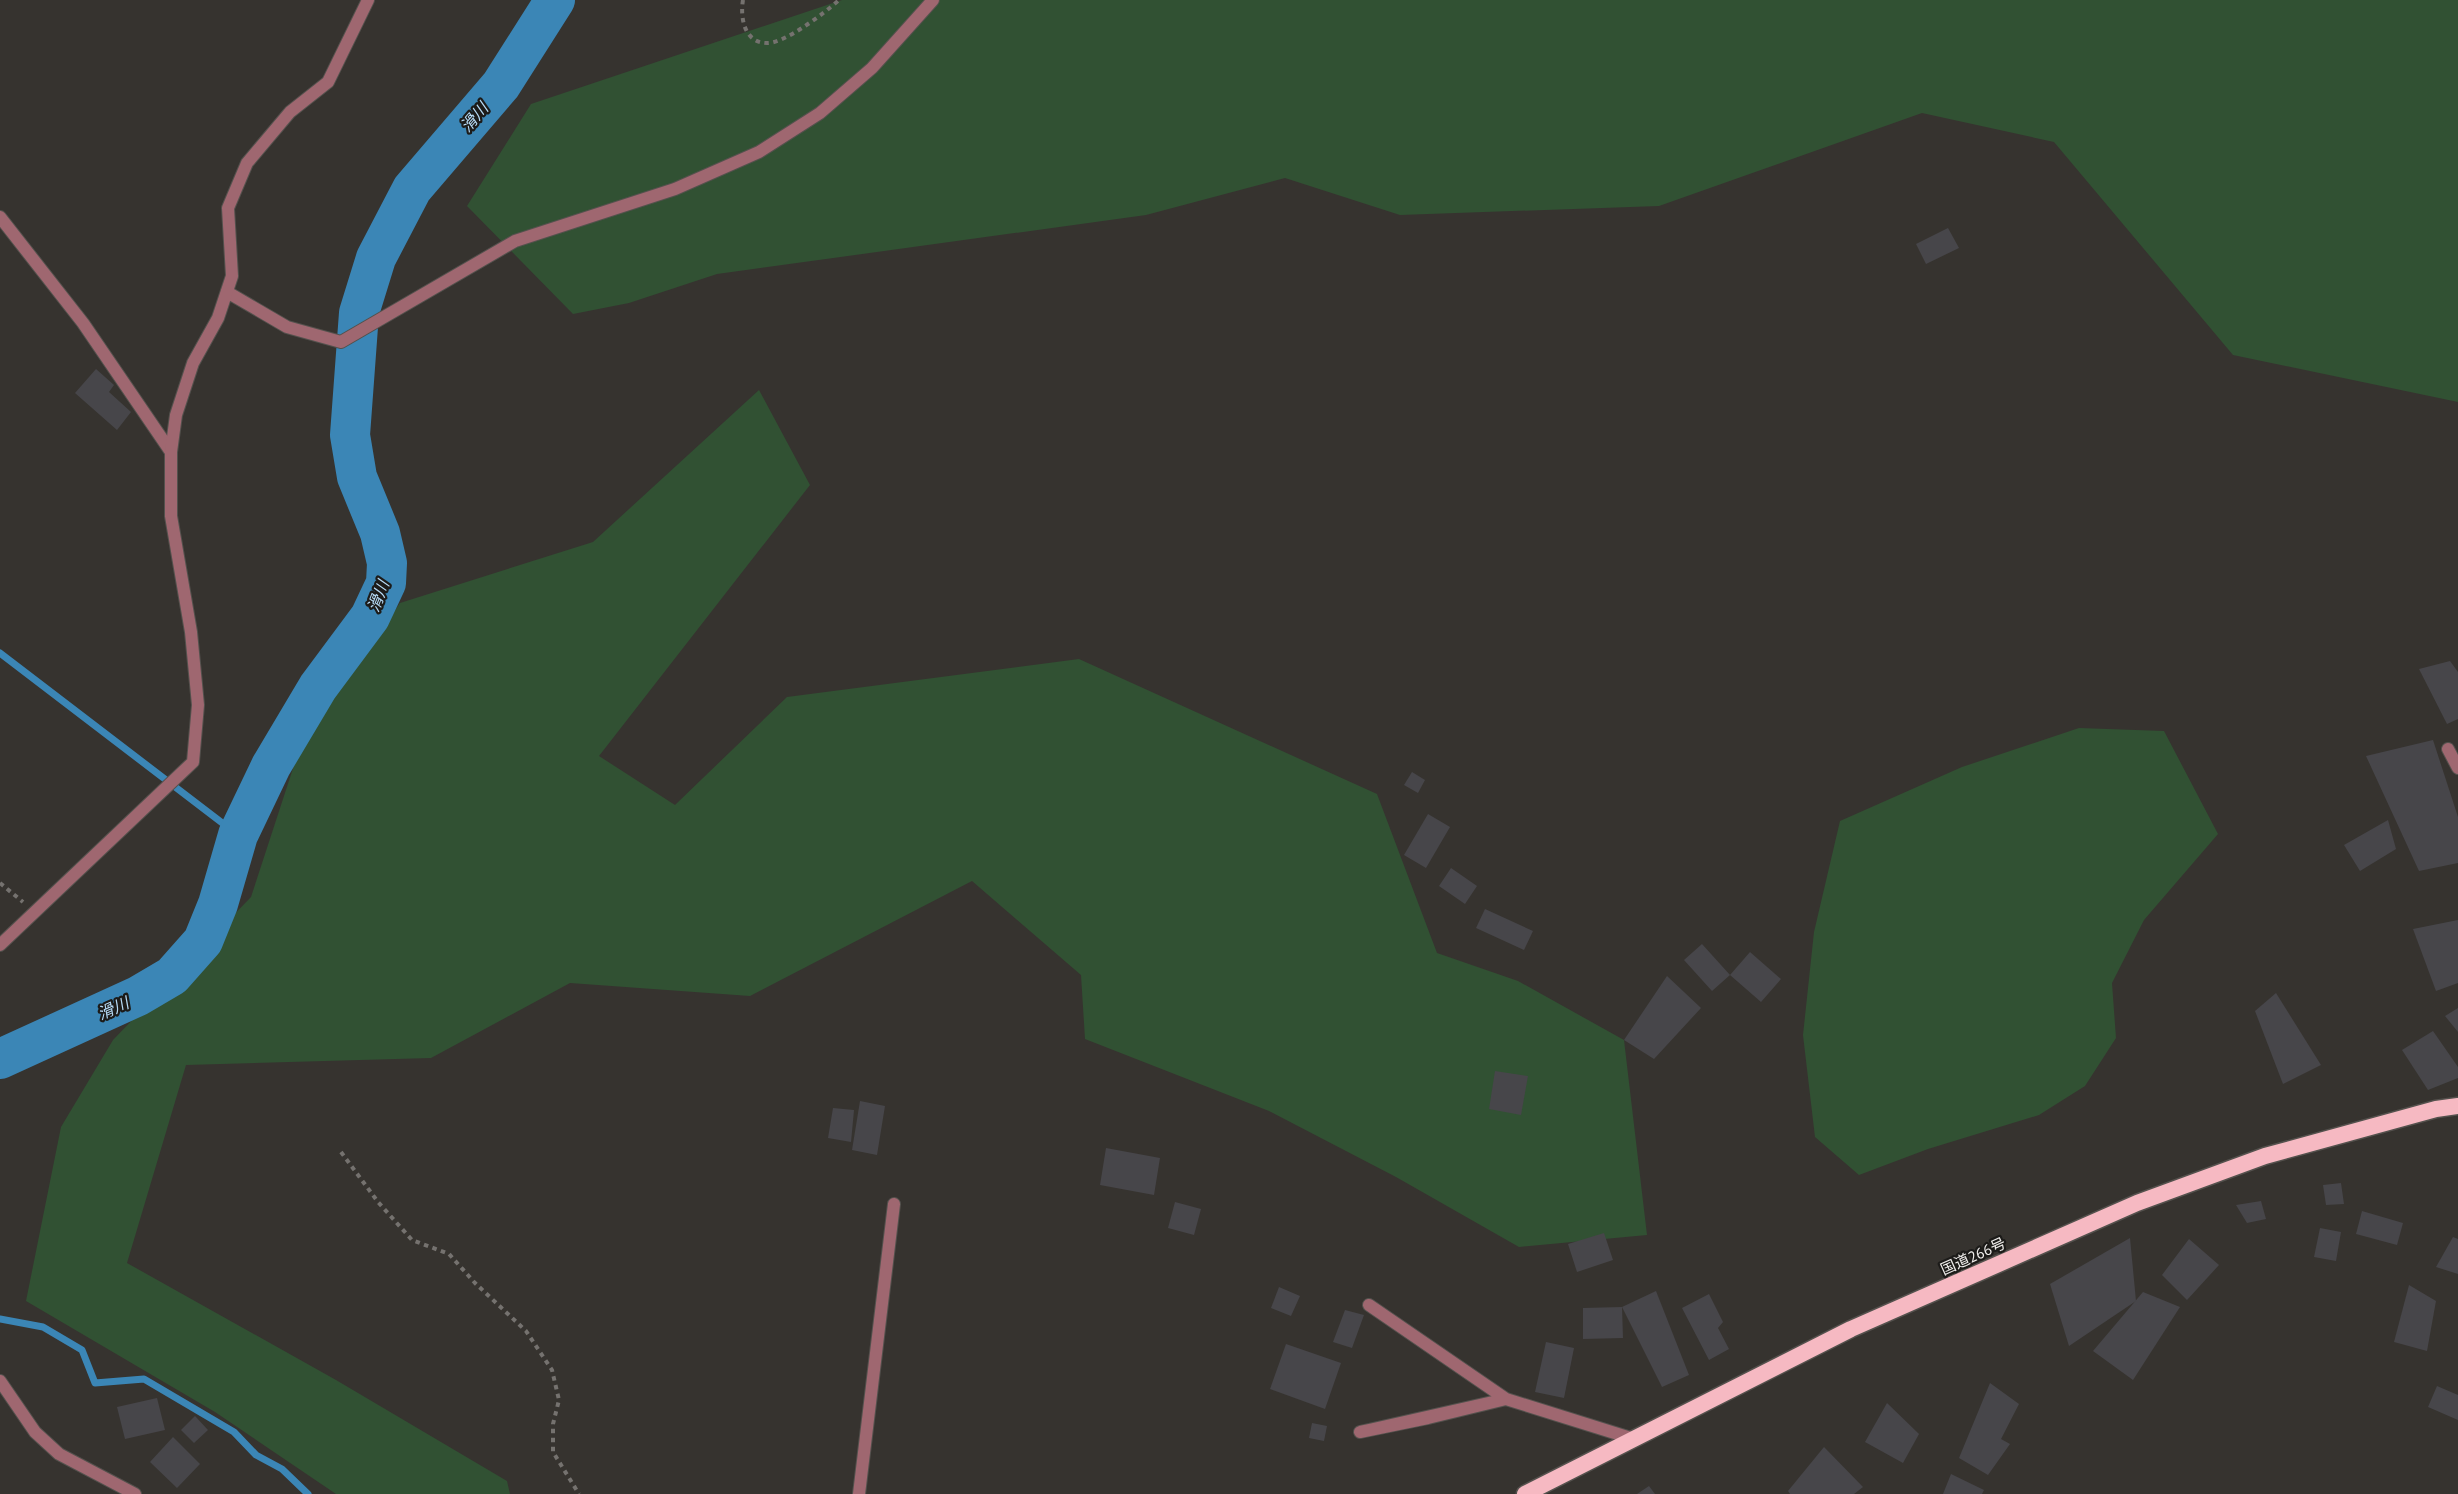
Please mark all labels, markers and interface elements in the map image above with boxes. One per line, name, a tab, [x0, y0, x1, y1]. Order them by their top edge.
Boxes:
water label: 滑川	[456, 97, 493, 136]
water label: 滑川	[363, 576, 394, 615]
water label: 滑川	[94, 992, 134, 1024]
street label: 国道266号	[1937, 1233, 2009, 1279]

